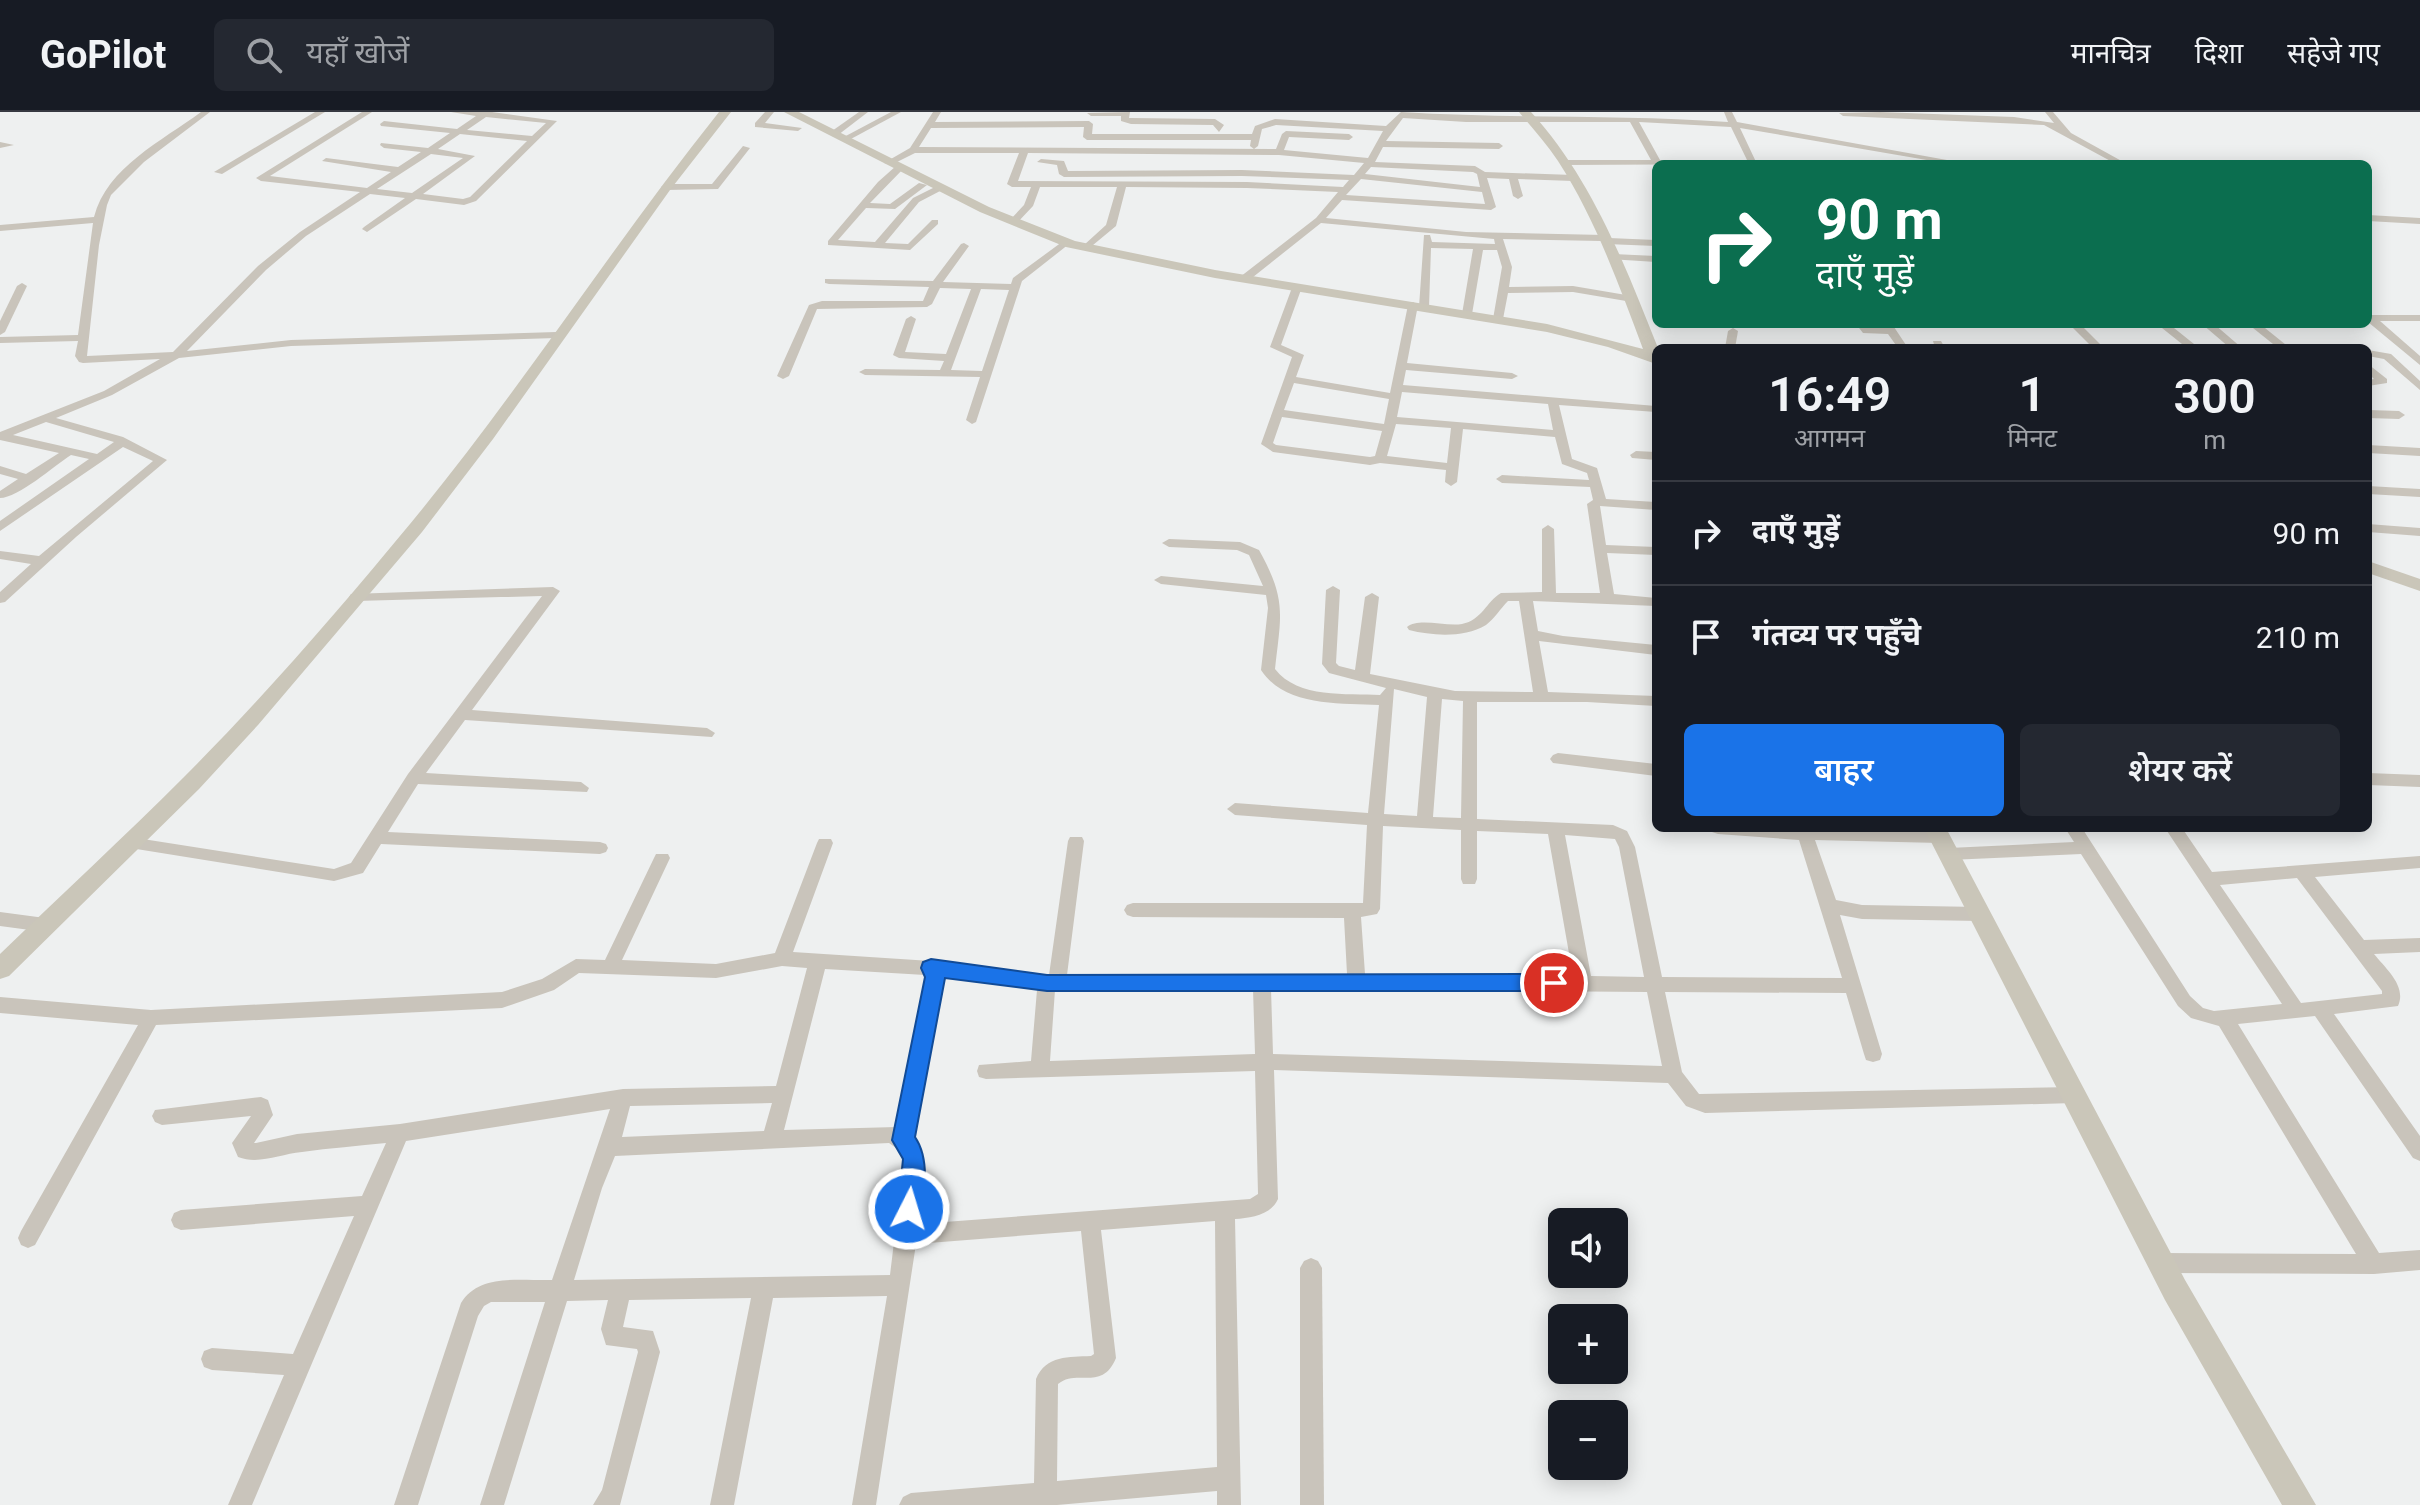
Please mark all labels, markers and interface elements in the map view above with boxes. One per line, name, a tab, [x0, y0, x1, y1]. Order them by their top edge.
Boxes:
search box	[214, 19, 774, 91]
text: GoPilot	[40, 33, 166, 77]
icon: search	[242, 33, 286, 77]
text: यहाँ खोजें	[306, 35, 409, 70]
text: मानचित्र	[2071, 37, 2151, 70]
text: दिशा	[2195, 37, 2243, 70]
text: सहेजे गए	[2287, 37, 2380, 70]
text: 90 m	[1816, 187, 1943, 253]
icon: right	[1684, 192, 1788, 296]
text: दाएँ मुड़ें	[1816, 254, 1914, 296]
text: 16:49	[1768, 366, 1891, 423]
text: 1	[2019, 366, 2046, 423]
text: 300	[2173, 368, 2256, 425]
text: आगमन	[1794, 423, 1865, 453]
text: मिनट	[2007, 423, 2057, 453]
text: m	[2203, 425, 2226, 455]
icon: right	[1684, 511, 1728, 555]
text: दाएँ मुड़ें	[1752, 513, 1840, 548]
text: 90 m	[2273, 516, 2340, 551]
icon: arrive	[1684, 615, 1728, 659]
text: गंतव्य पर पहुँचे	[1752, 617, 1921, 652]
text: 210 m	[2256, 620, 2340, 655]
button: बाहर	[1684, 724, 2004, 816]
button: शेयर करें	[2020, 724, 2340, 816]
pin	[1520, 949, 1588, 1017]
icon: arrive	[1532, 961, 1576, 1005]
position arrow	[867, 1167, 951, 1251]
map controls	[1548, 1208, 1628, 1480]
button: sound	[1548, 1208, 1628, 1288]
button: +	[1548, 1304, 1628, 1384]
button: −	[1548, 1400, 1628, 1480]

